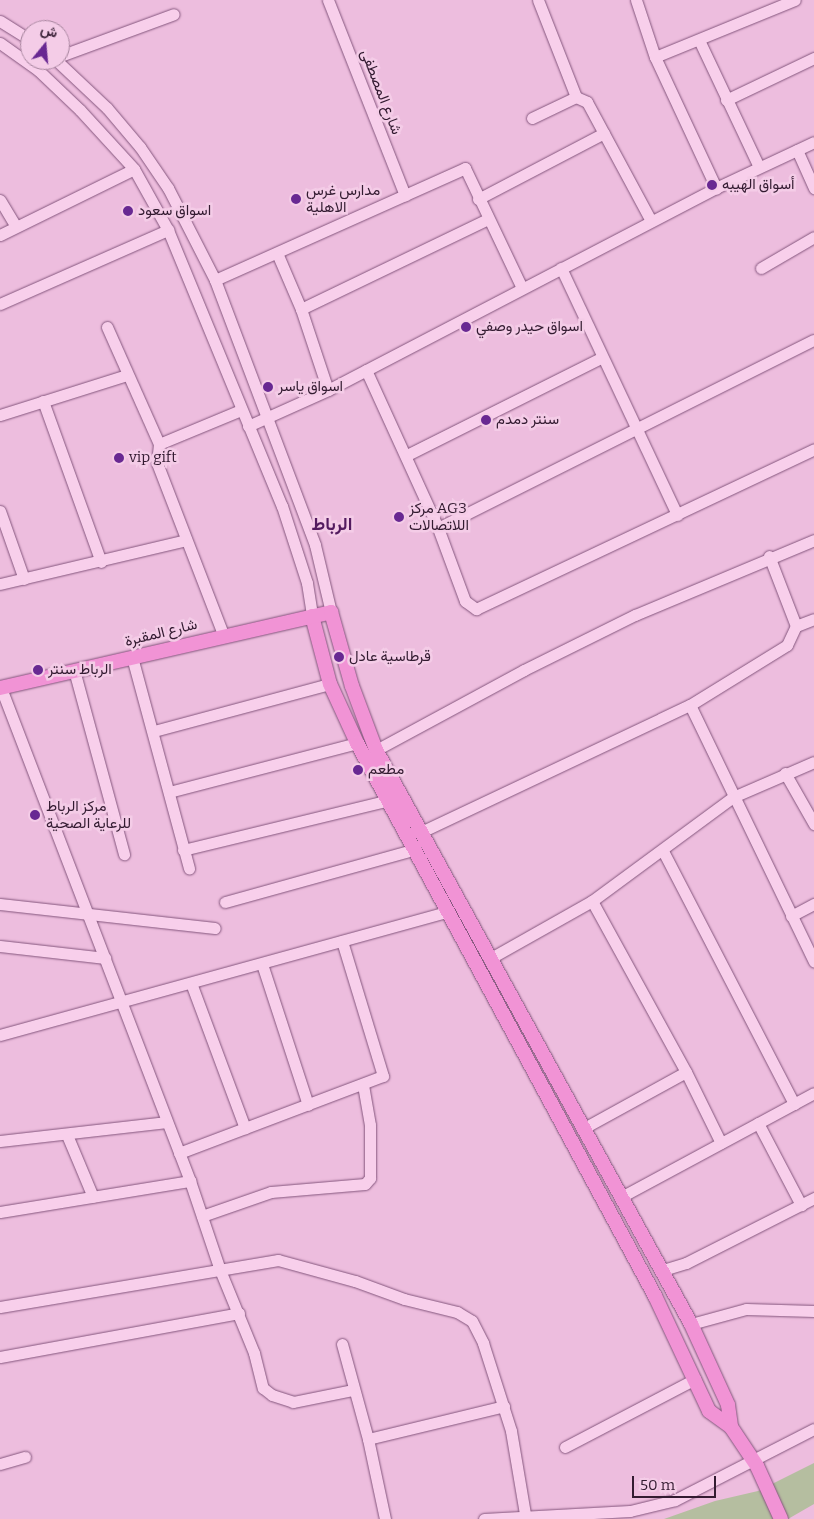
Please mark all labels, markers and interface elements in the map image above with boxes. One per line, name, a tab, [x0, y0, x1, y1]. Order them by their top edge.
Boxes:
north arrow	[20, 20, 70, 70]
text: ش	[39, 21, 60, 42]
street label: شارع المصطفى	[357, 47, 405, 137]
place label: أسواق الهيبه	[722, 176, 795, 194]
marker: أسواق الهيبه	[706, 179, 718, 191]
place label: مدارس غرس الاهلية	[306, 181, 380, 216]
marker: مدارس غرس الاهلية	[290, 193, 302, 205]
place label: اسواق سعود	[138, 202, 211, 220]
marker: اسواق سعود	[122, 205, 134, 217]
place label: اسواق حيدر وصفي	[476, 318, 583, 336]
marker: اسواق حيدر وصفي	[460, 321, 472, 333]
place label: اسواق ياسر	[278, 378, 343, 396]
marker: اسواق ياسر	[262, 381, 274, 393]
place label: سنتر دمدم	[496, 411, 559, 429]
marker: سنتر دمدم	[480, 414, 492, 426]
place label: vip gift	[129, 449, 177, 467]
marker: vip gift	[113, 452, 125, 464]
place label: مركز AG3 اللاتصالات	[409, 499, 469, 534]
marker: مركز AG3 اللاتصالات	[393, 511, 405, 523]
district label: الرباط	[312, 513, 352, 535]
street label: شارع المقبرة	[123, 615, 199, 651]
place label: قرطاسية عادل	[349, 648, 431, 666]
marker: قرطاسية عادل	[333, 651, 345, 663]
place label: الرباط سنتر	[48, 661, 112, 679]
marker: الرباط سنتر	[32, 664, 44, 676]
place label: مطعم	[368, 761, 404, 779]
marker: مطعم	[352, 764, 364, 776]
place label: مركز الرباط للرعاية الصحية	[46, 797, 131, 832]
marker: مركز الرباط للرعاية الصحية	[28, 808, 42, 822]
scale bar	[634, 1466, 718, 1498]
text: 50 m	[640, 1476, 675, 1494]

